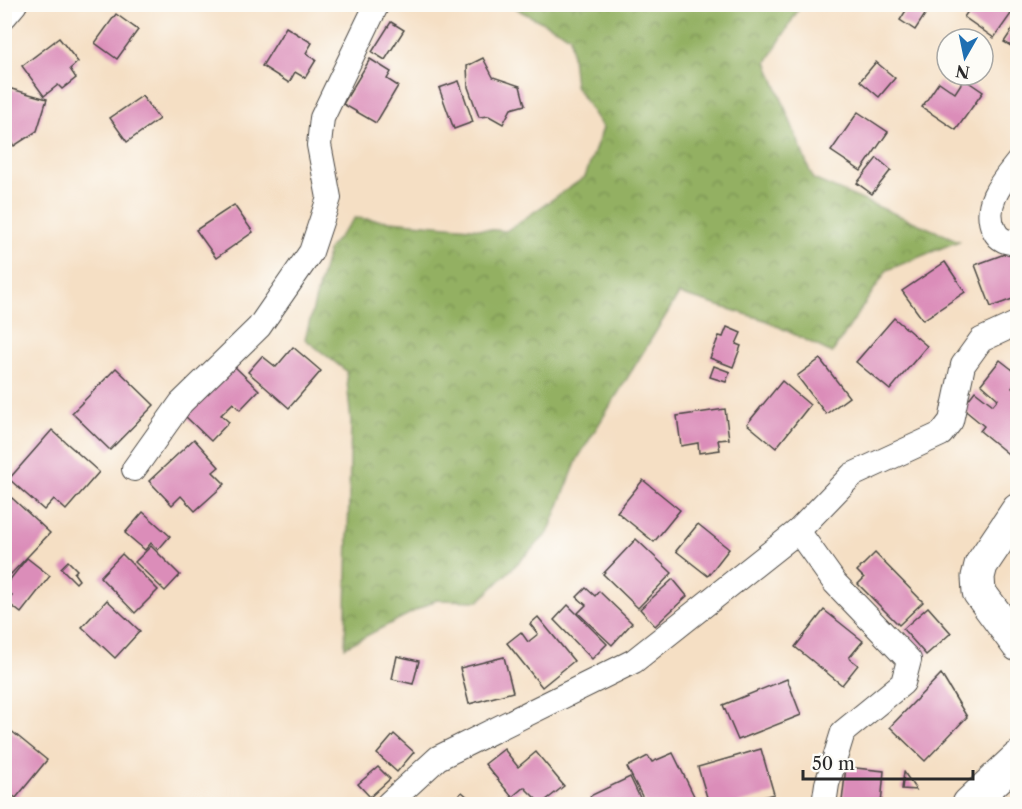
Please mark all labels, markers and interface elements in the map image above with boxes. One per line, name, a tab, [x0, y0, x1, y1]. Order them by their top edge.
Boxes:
north arrow	[935, 27, 995, 87]
text: N	[954, 61, 971, 83]
scale bar	[803, 743, 972, 781]
text: 50 m	[812, 753, 855, 775]

